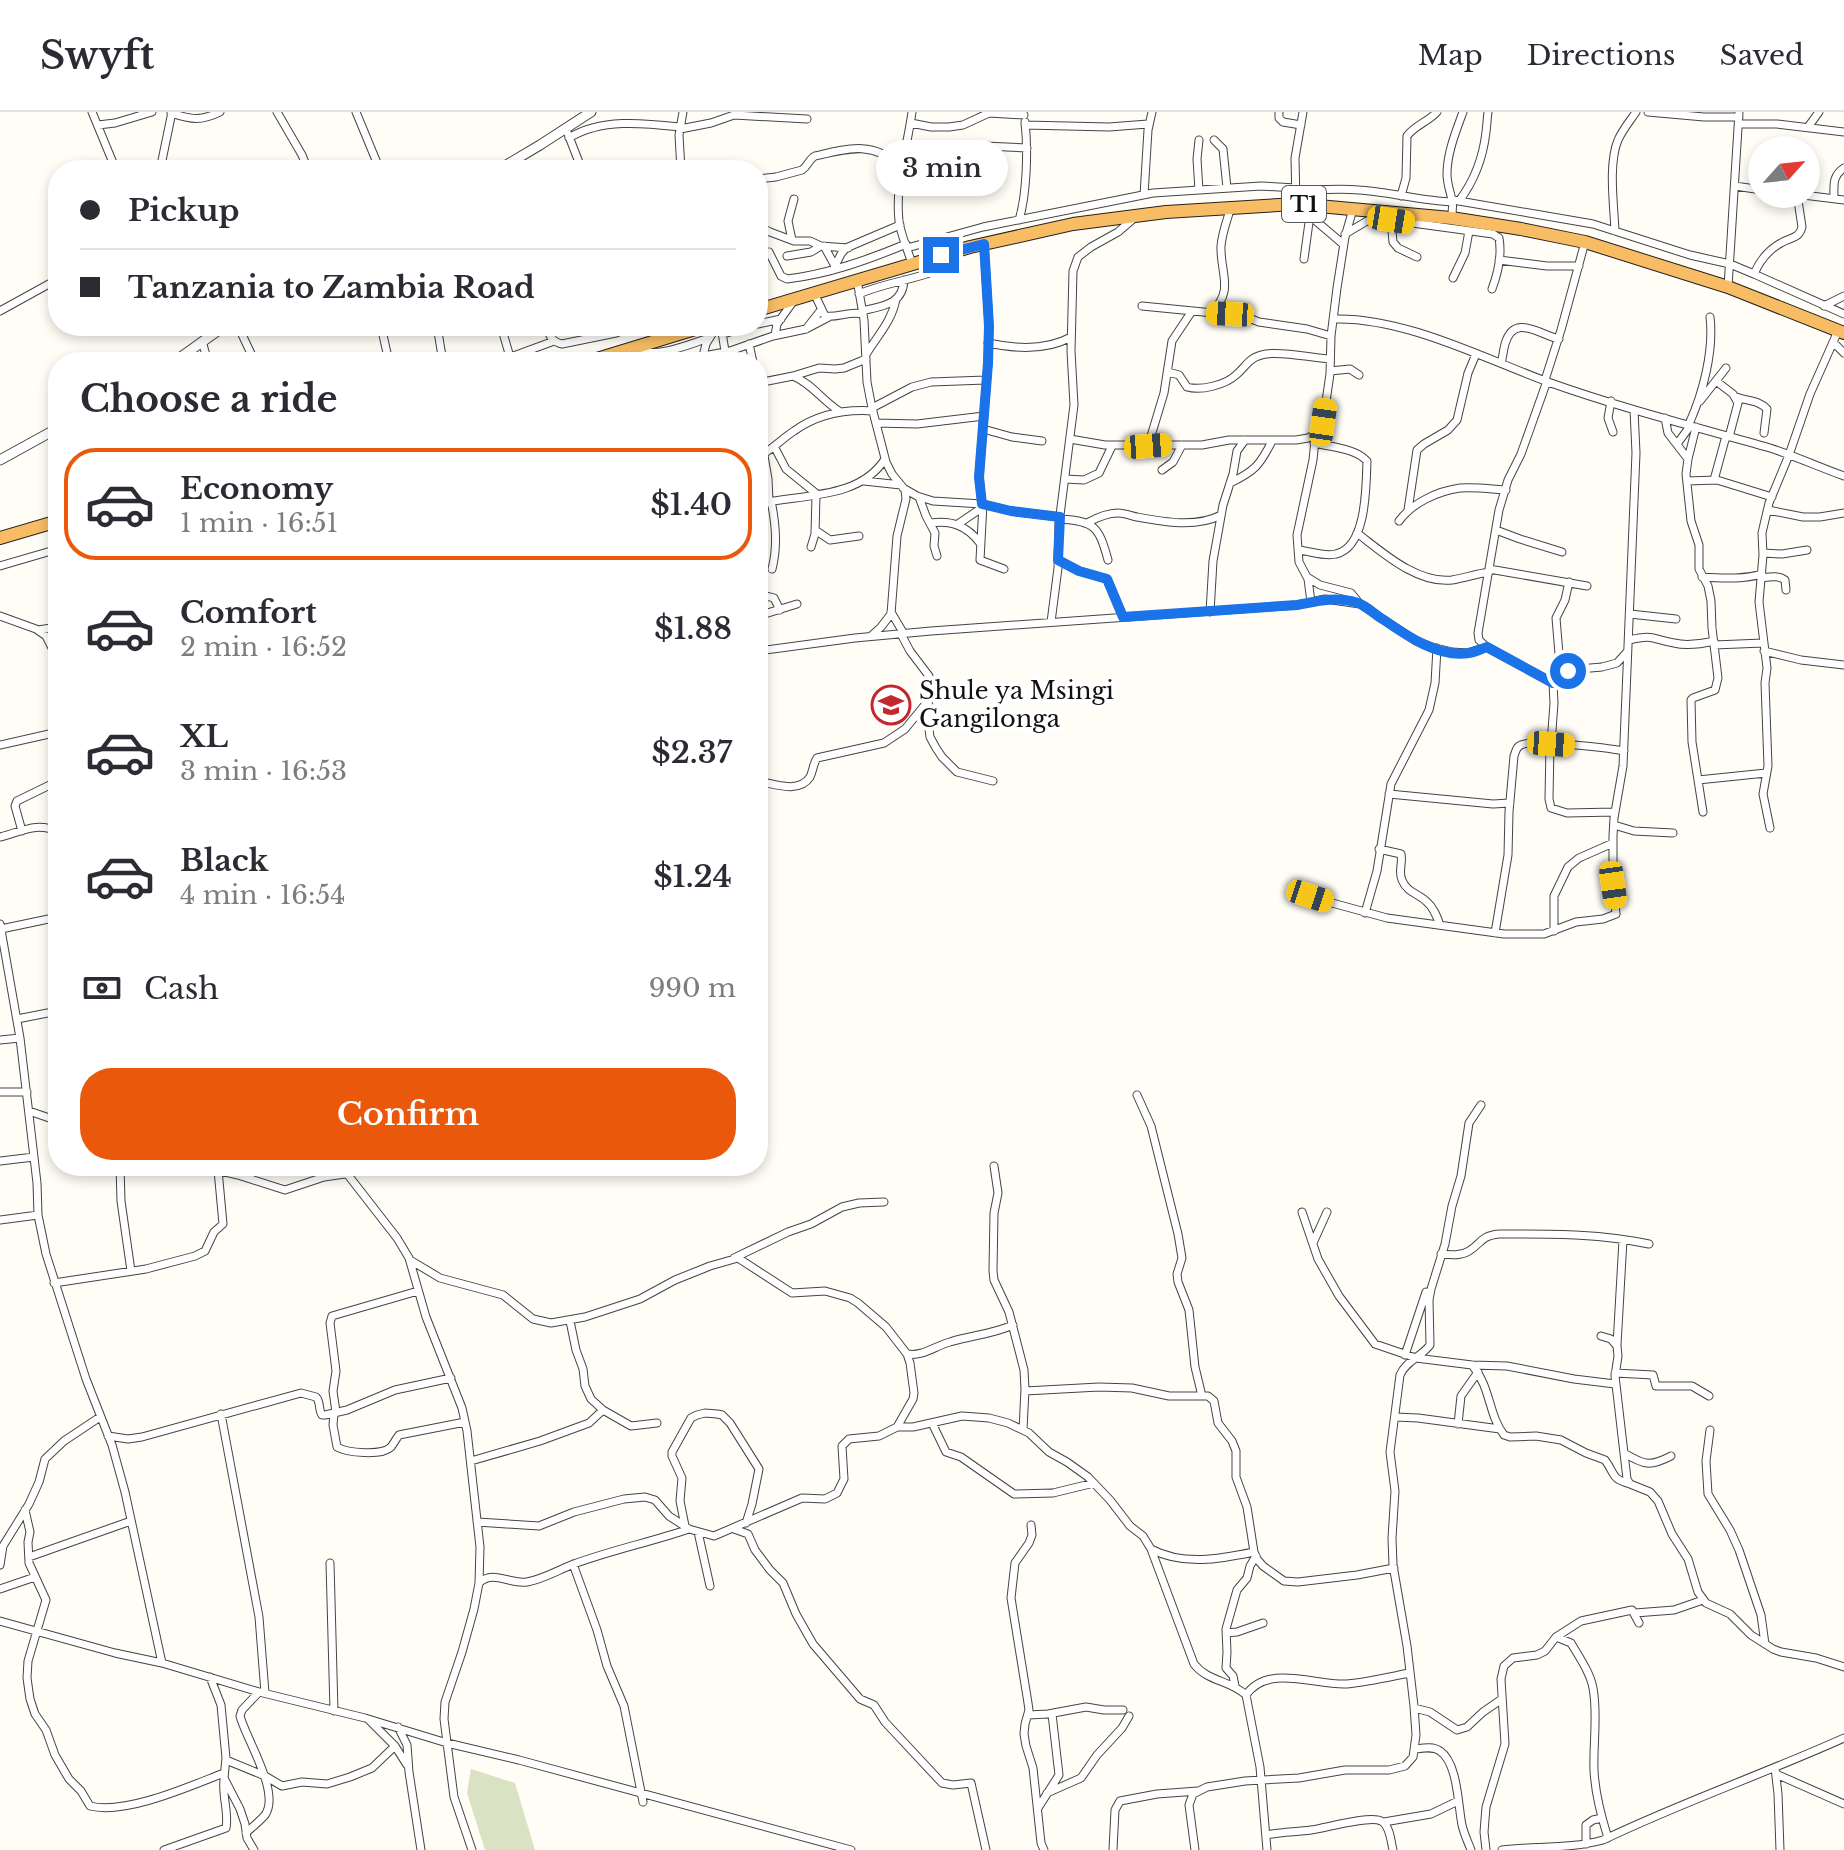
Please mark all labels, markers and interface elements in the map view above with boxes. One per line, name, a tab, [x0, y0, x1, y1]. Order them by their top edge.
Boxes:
text: Swyft	[40, 32, 154, 79]
text: Map	[1418, 38, 1483, 73]
text: Directions	[1527, 38, 1676, 73]
text: Saved	[1720, 38, 1804, 73]
north arrow	[1748, 136, 1820, 208]
map controls	[1748, 136, 1820, 208]
callout: 3 min	[875, 139, 1007, 195]
text: 3 min	[902, 152, 982, 184]
road number: T1	[1282, 186, 1326, 222]
text: Pickup	[128, 192, 239, 229]
car	[1365, 204, 1417, 236]
route end	[923, 237, 959, 273]
text: Tanzania to Zambia Road	[128, 269, 535, 306]
car	[1205, 301, 1255, 327]
text: Choose a ride	[80, 377, 337, 422]
car	[1308, 397, 1338, 447]
car	[1123, 432, 1173, 460]
icon: car	[84, 468, 156, 540]
text: Economy	[180, 470, 333, 507]
text: $1.40	[650, 486, 732, 523]
text: 1 min · 16:51	[180, 507, 338, 539]
icon: car	[84, 592, 156, 664]
text: Comfort	[180, 594, 317, 631]
text: $1.88	[654, 610, 732, 647]
text: 2 min · 16:52	[180, 631, 347, 663]
route start	[1550, 653, 1586, 689]
place label: Shule ya Msingi Gangilonga	[919, 676, 1114, 733]
school or university icon: Shule ya Msingi Gangilonga	[870, 684, 912, 726]
icon: car	[84, 716, 156, 788]
text: XL	[180, 718, 228, 755]
car	[1526, 730, 1576, 758]
text: $2.37	[652, 734, 732, 771]
text: 3 min · 16:53	[180, 755, 347, 787]
icon: car	[84, 840, 156, 912]
text: Black	[180, 842, 268, 879]
text: $1.24	[653, 858, 732, 895]
car	[1598, 860, 1628, 910]
car	[1283, 877, 1337, 915]
text: 4 min · 16:54	[180, 879, 345, 911]
icon: cash	[80, 966, 124, 1010]
text: Cash	[144, 970, 219, 1007]
text: 990 m	[649, 972, 736, 1004]
button: Confirm	[80, 1068, 736, 1160]

